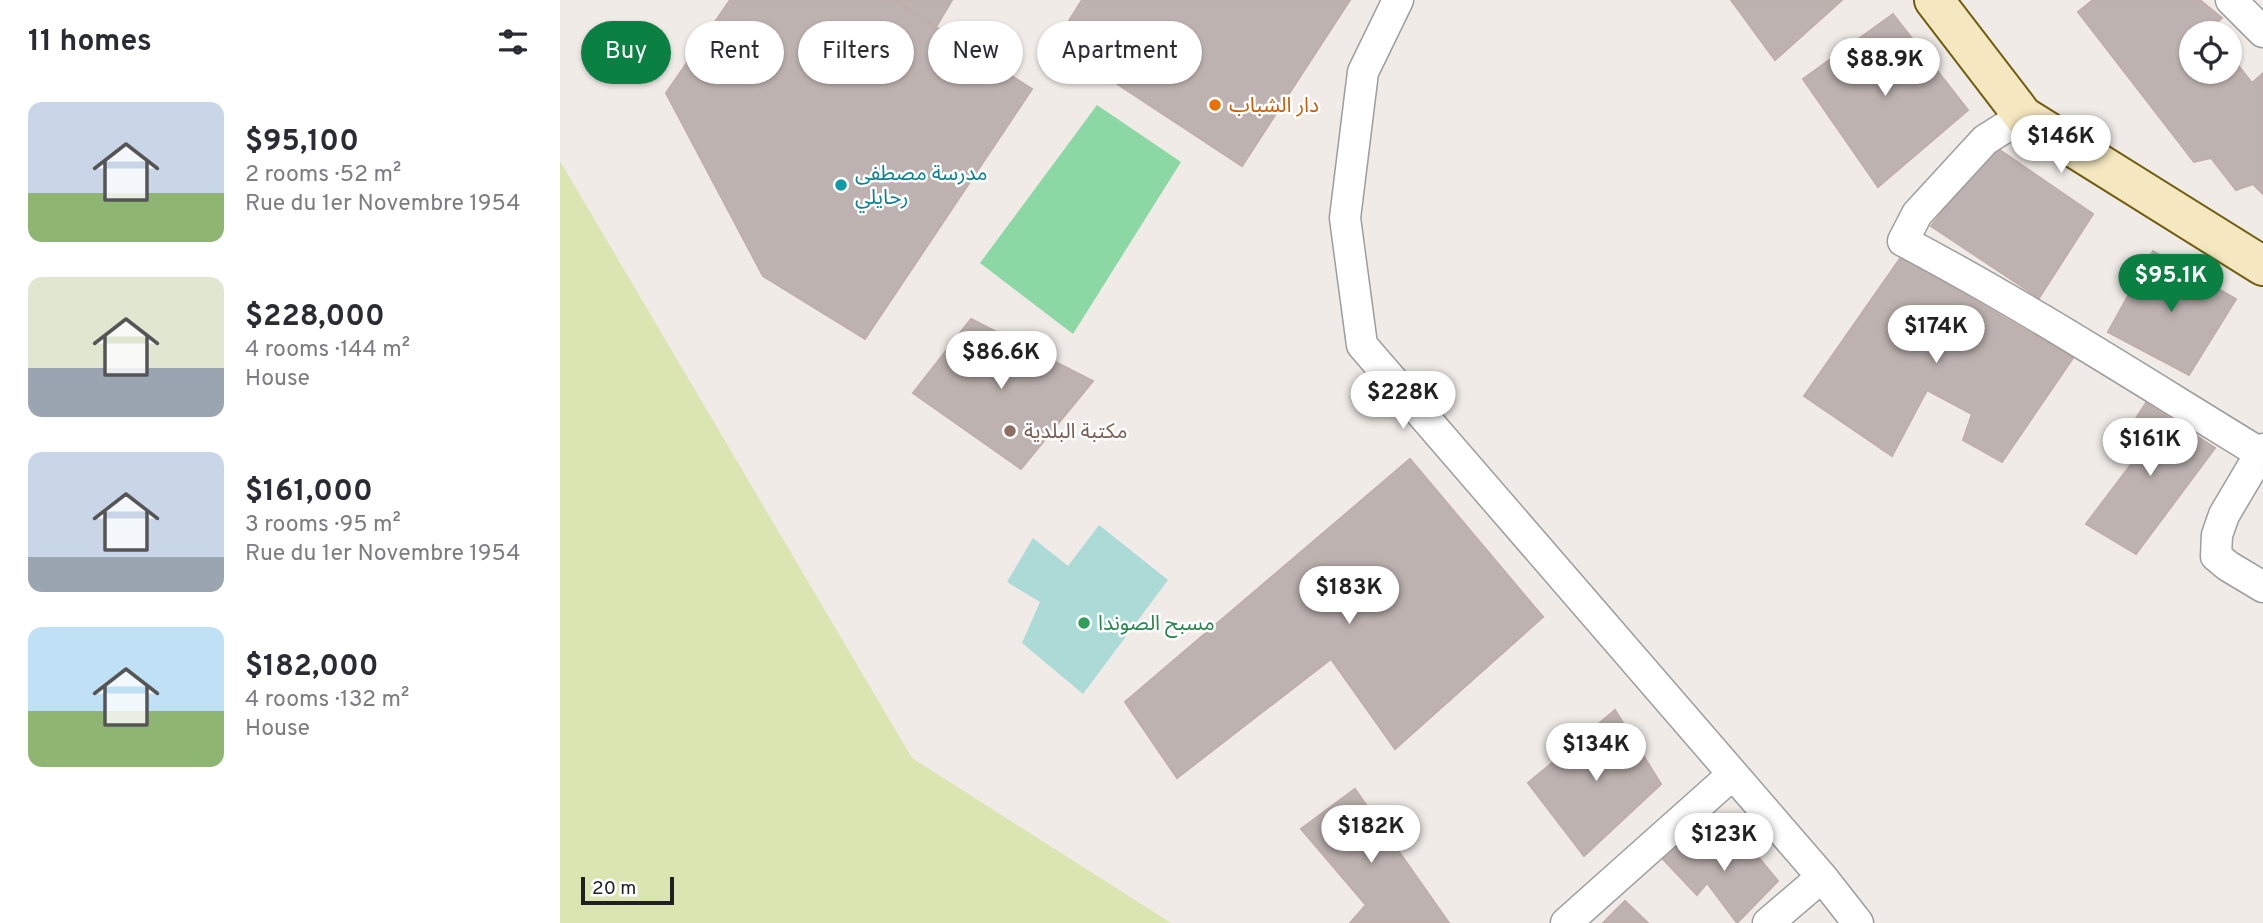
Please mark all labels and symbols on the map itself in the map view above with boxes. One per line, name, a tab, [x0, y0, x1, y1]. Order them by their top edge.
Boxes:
pin: $88.9K	[1828, 38, 1942, 98]
place label: دار الشباب	[1229, 93, 1319, 120]
marker: دار الشباب	[1207, 97, 1223, 113]
pin: $146K	[2012, 116, 2110, 175]
place label: مدرسة مصطفى رحايلي	[855, 161, 988, 213]
marker: مدرسة مصطفى رحايلي	[833, 177, 849, 193]
pin: $95.1K	[2114, 254, 2228, 314]
pin: $174K	[1887, 306, 1985, 365]
pin: $86.6K	[944, 332, 1058, 391]
pin: $228K	[1354, 372, 1452, 431]
place label: مكتبة البلدية	[1024, 419, 1128, 446]
pin: $161K	[2101, 419, 2199, 478]
marker: مكتبة البلدية	[1002, 423, 1018, 439]
pin: $183K	[1300, 566, 1398, 626]
place label: مسبح الصوندا	[1098, 611, 1215, 638]
marker: مسبح الصوندا	[1076, 615, 1092, 631]
pin: $134K	[1547, 724, 1645, 783]
pin: $182K	[1322, 806, 1420, 865]
pin: $123K	[1675, 814, 1773, 873]
scale bar	[581, 874, 674, 906]

